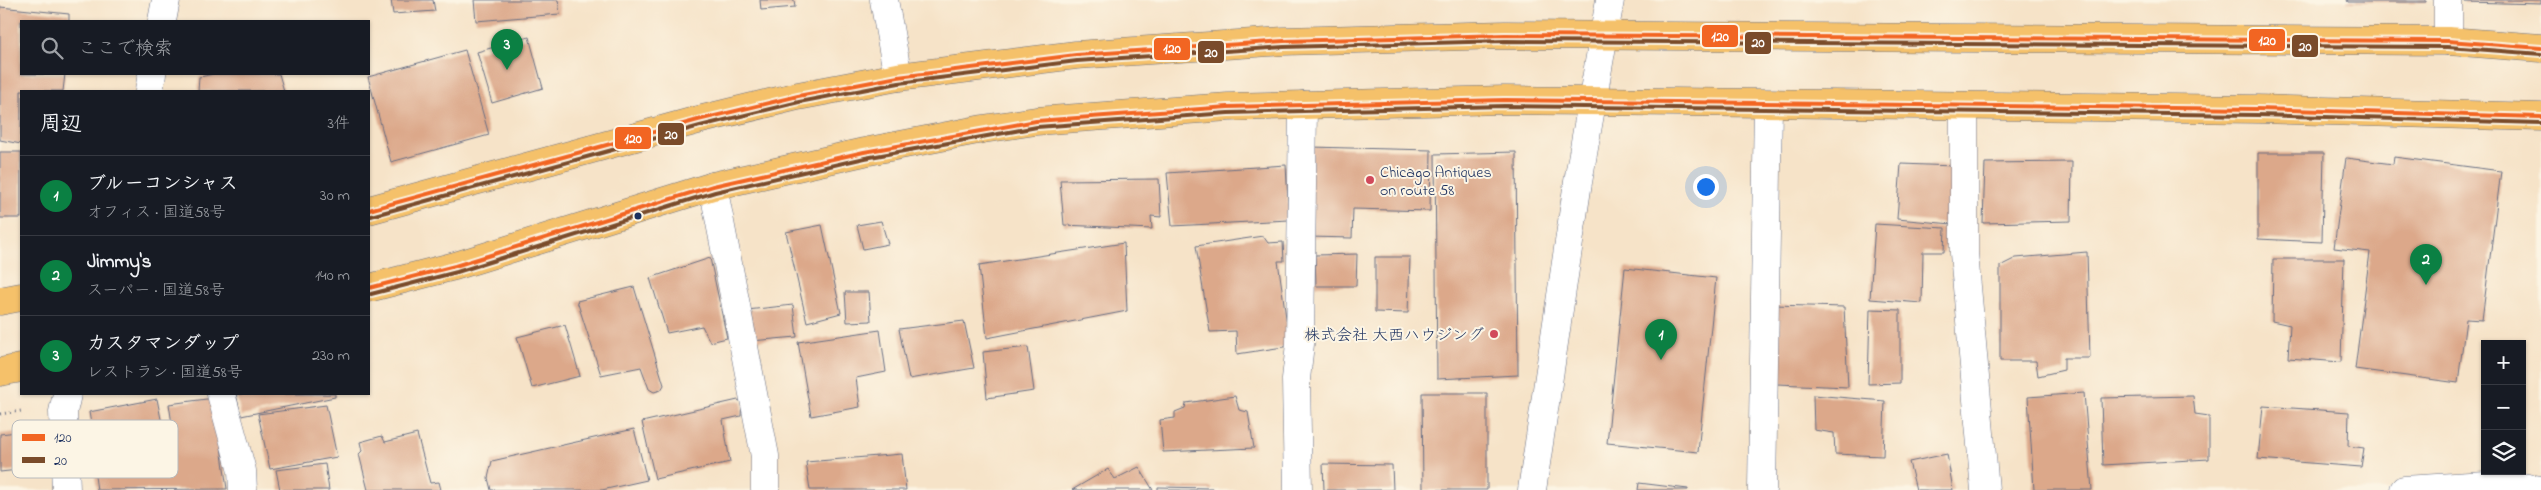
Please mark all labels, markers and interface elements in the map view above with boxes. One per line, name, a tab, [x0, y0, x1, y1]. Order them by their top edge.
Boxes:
search box	[20, 20, 370, 75]
line badge: 120	[1701, 24, 1739, 48]
text: 120	[1711, 27, 1729, 48]
line badge: 120	[2248, 28, 2286, 52]
pin: 3	[491, 29, 523, 70]
line badge: 20	[1744, 31, 1772, 55]
text: 120	[2258, 31, 2276, 52]
text: 20	[1750, 33, 1765, 54]
icon: search	[38, 34, 66, 62]
line badge: 20	[2291, 34, 2319, 58]
text: ここで検索	[78, 36, 173, 63]
line badge: 120	[1153, 37, 1191, 61]
text: 20	[2297, 37, 2312, 58]
text: 120	[1163, 39, 1181, 60]
line badge: 20	[1197, 40, 1225, 64]
text: 20	[1203, 43, 1218, 64]
text: 周辺	[40, 110, 82, 140]
text: 3件	[327, 112, 350, 136]
line badge: 20	[657, 122, 685, 146]
text: 20	[663, 125, 678, 146]
line badge: 120	[614, 126, 652, 150]
text: 120	[624, 129, 642, 150]
place label: Chicago Antiques on route 58	[1380, 161, 1492, 203]
text: ブルーコンシャス	[87, 171, 238, 198]
marker: Chicago Antiques on route 58	[1364, 174, 1376, 186]
your location	[1693, 174, 1719, 200]
text: 1	[53, 184, 59, 208]
text: 30 m	[320, 184, 350, 208]
text: オフィス · 国道58号	[87, 201, 226, 225]
unlabelled marker	[633, 211, 643, 221]
pin: 2	[2410, 244, 2442, 285]
text: Jimmy's	[87, 249, 151, 276]
text: 2	[52, 264, 60, 288]
text: 140 m	[315, 264, 350, 288]
text: スーパー · 国道58号	[87, 279, 225, 303]
pin: 1	[1645, 319, 1677, 360]
place label: 株式会社 大西ハウジング	[1304, 324, 1484, 348]
marker: 株式会社 大西ハウジング	[1488, 328, 1500, 340]
text: カスタマンダップ	[87, 331, 239, 358]
map controls	[2481, 340, 2526, 475]
button: +	[2481, 340, 2526, 385]
text: 3	[53, 344, 59, 368]
text: 230 m	[312, 344, 350, 368]
text: レストラン · 国道58号	[87, 361, 243, 385]
button: −	[2481, 385, 2526, 430]
legend	[12, 420, 178, 478]
text: 120	[54, 428, 71, 449]
button: layers	[2481, 430, 2526, 475]
text: 20	[54, 451, 67, 472]

